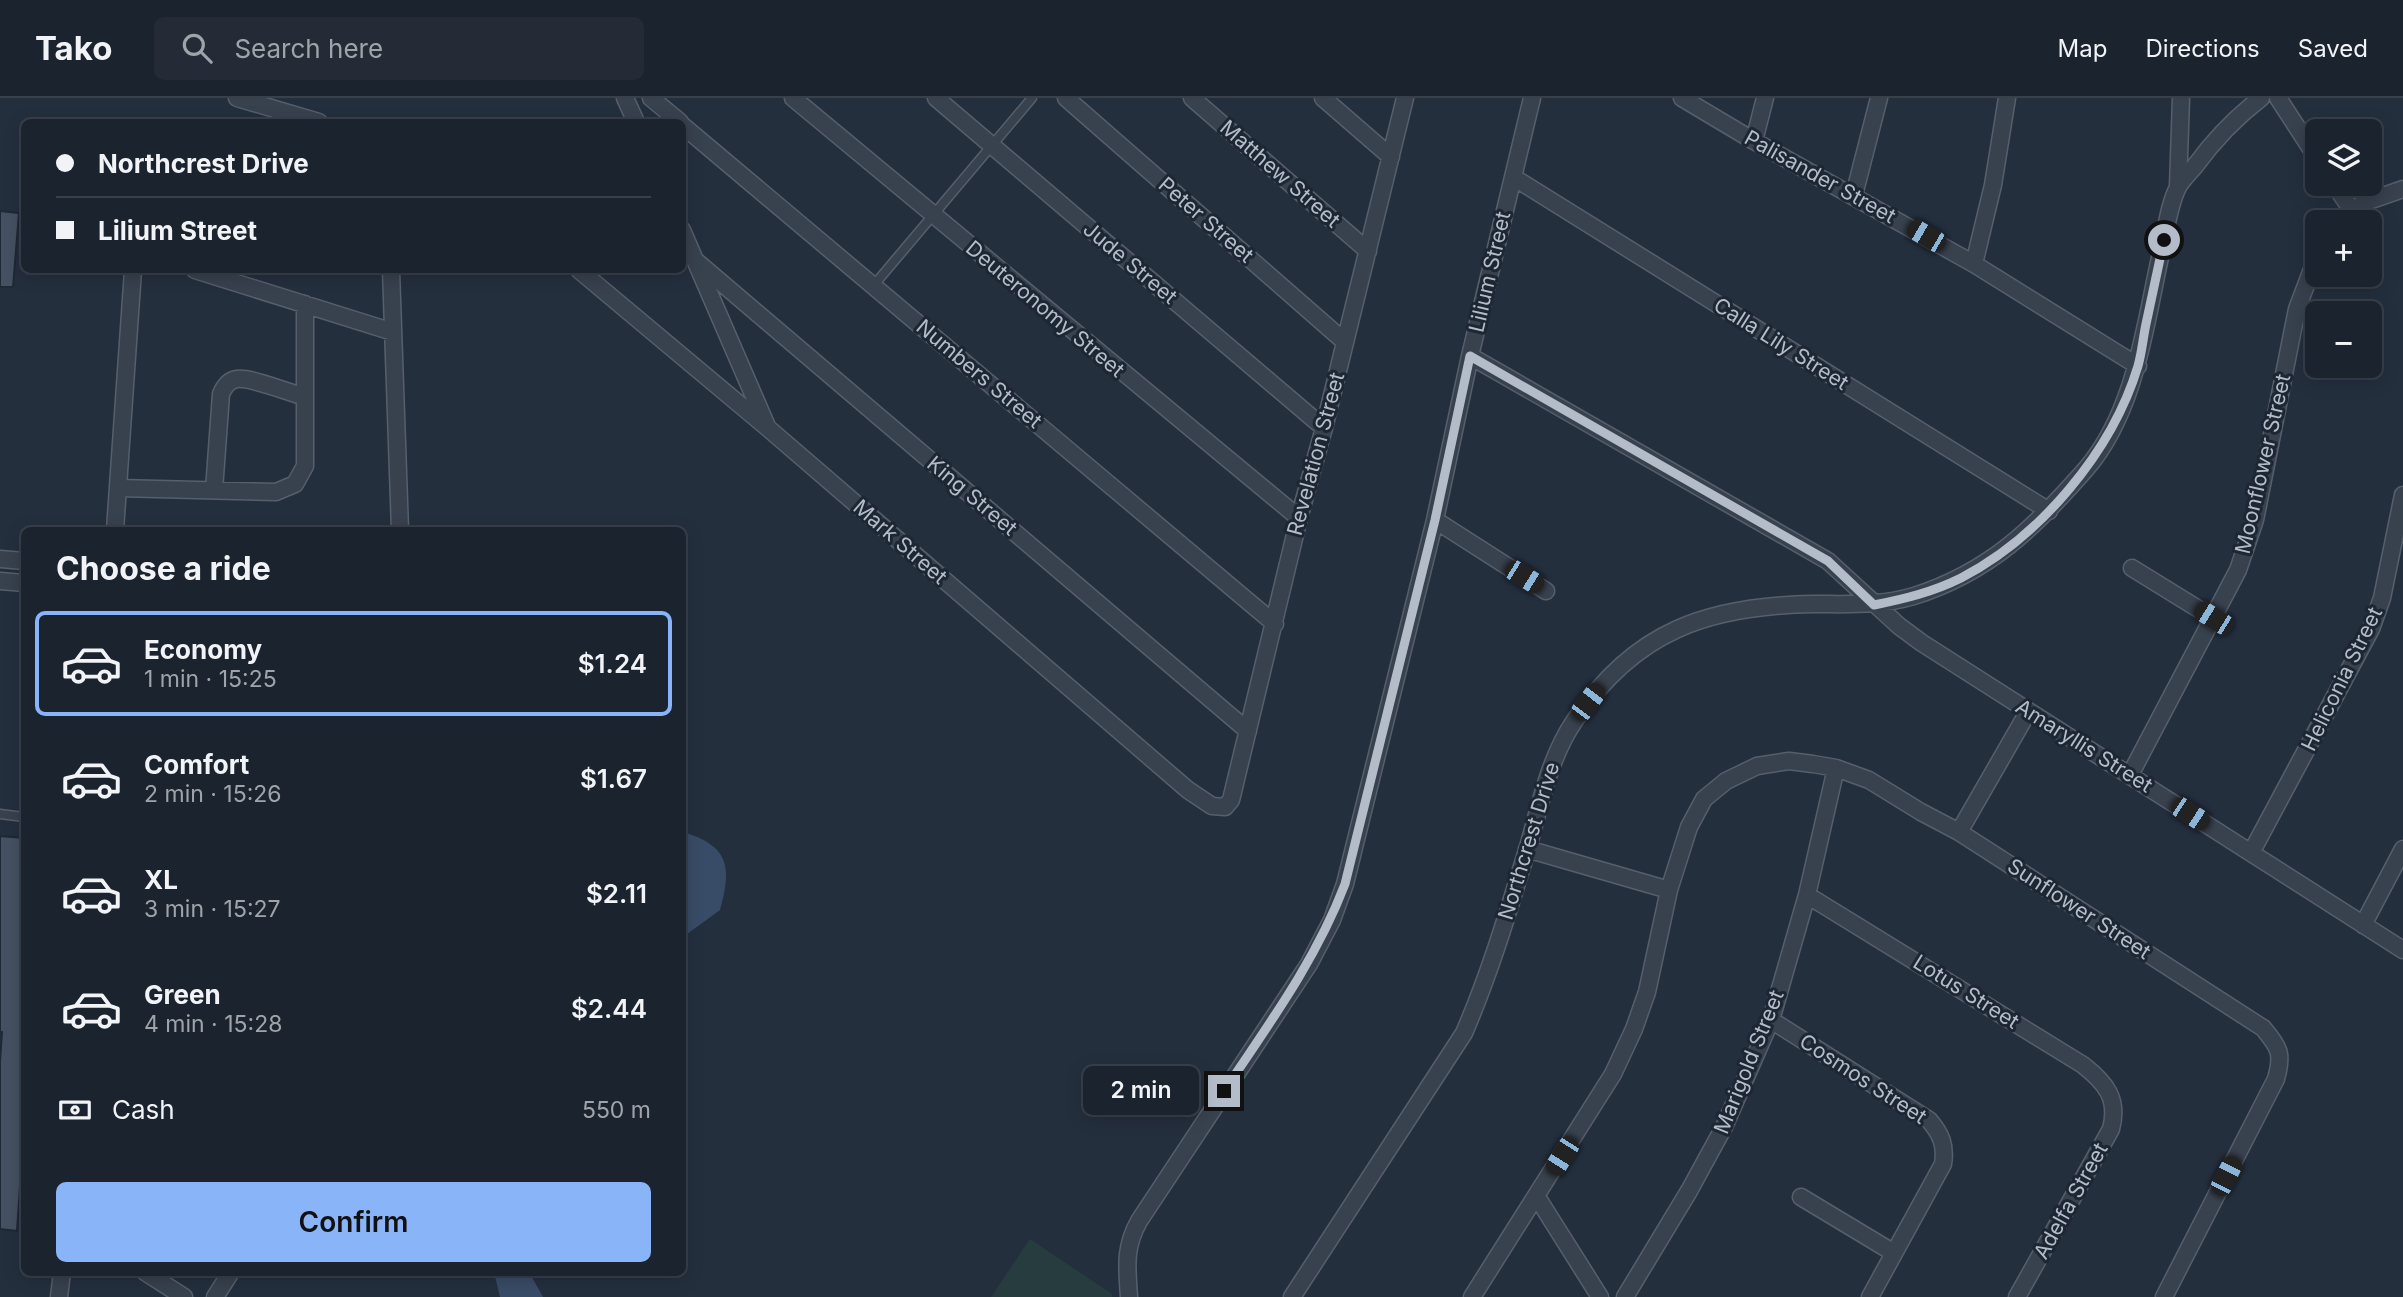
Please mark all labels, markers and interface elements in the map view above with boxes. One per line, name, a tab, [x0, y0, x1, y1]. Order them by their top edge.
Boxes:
search box	[154, 17, 644, 80]
text: Tako	[35, 28, 112, 68]
icon: search	[178, 29, 216, 67]
text: Search here	[234, 33, 383, 64]
text: Map	[2058, 34, 2107, 63]
text: Directions	[2145, 34, 2260, 63]
text: Saved	[2298, 34, 2368, 63]
street label: Matthew Street	[1215, 115, 1345, 233]
map controls	[2305, 119, 2382, 378]
button: layers	[2305, 119, 2382, 196]
street label: Palisander Street	[1740, 125, 1900, 228]
text: Northcrest Drive	[98, 148, 309, 179]
street label: Peter Street	[1154, 172, 1259, 268]
street label: Lilium Street	[1463, 209, 1516, 335]
button: +	[2305, 210, 2382, 287]
text: Lilium Street	[98, 215, 257, 246]
street label: Jude Street	[1078, 216, 1182, 309]
car	[1903, 216, 1950, 256]
route start	[2148, 224, 2180, 256]
street label: Deuteronomy Street	[961, 235, 1130, 382]
street label: Calla Lily Street	[1709, 292, 1853, 395]
button: −	[2305, 301, 2382, 378]
street label: Numbers Street	[912, 314, 1047, 433]
street label: Revelation Street	[1282, 370, 1349, 538]
street label: Moonflower Street	[2230, 371, 2295, 556]
street label: King Street	[922, 451, 1023, 541]
street label: Mark Street	[848, 494, 952, 589]
text: Choose a ride	[56, 549, 271, 588]
car	[1501, 557, 1548, 597]
car	[2190, 598, 2237, 638]
street label: Heliconia Street	[2296, 603, 2387, 755]
icon: car	[60, 632, 123, 695]
text: Economy	[144, 634, 262, 665]
text: $1.24	[578, 648, 647, 679]
text: 1 min · 15:25	[144, 665, 277, 693]
car	[1567, 679, 1610, 725]
street label: Amaryllis Street	[2011, 694, 2157, 798]
icon: car	[60, 747, 123, 810]
text: Comfort	[144, 749, 249, 780]
street label: Northcrest Drive	[1493, 759, 1564, 923]
text: $1.67	[580, 763, 647, 794]
text: 2 min · 15:26	[144, 780, 282, 808]
car	[2167, 794, 2214, 834]
street label: Sunflower Street	[2003, 853, 2156, 964]
icon: car	[60, 862, 123, 925]
text: XL	[144, 864, 178, 895]
text: $2.11	[586, 878, 647, 909]
text: 3 min · 15:27	[144, 895, 281, 923]
street label: Lotus Street	[1909, 949, 2024, 1034]
icon: car	[60, 977, 123, 1040]
text: Green	[144, 979, 221, 1010]
street label: Marigold Street	[1708, 986, 1789, 1137]
text: $2.44	[571, 993, 647, 1024]
text: 4 min · 15:28	[144, 1010, 282, 1038]
street label: Cosmos Street	[1795, 1028, 1932, 1129]
callout: 2 min	[1084, 1066, 1200, 1116]
route end	[1208, 1075, 1240, 1107]
text: 2 min	[1111, 1076, 1171, 1104]
icon: cash	[56, 1091, 94, 1129]
text: Cash	[112, 1094, 175, 1125]
text: 550 m	[582, 1096, 651, 1124]
car	[1542, 1133, 1583, 1179]
street label: Adelfa Street	[2028, 1138, 2113, 1263]
car	[2208, 1153, 2245, 1199]
button: Confirm	[56, 1182, 651, 1262]

